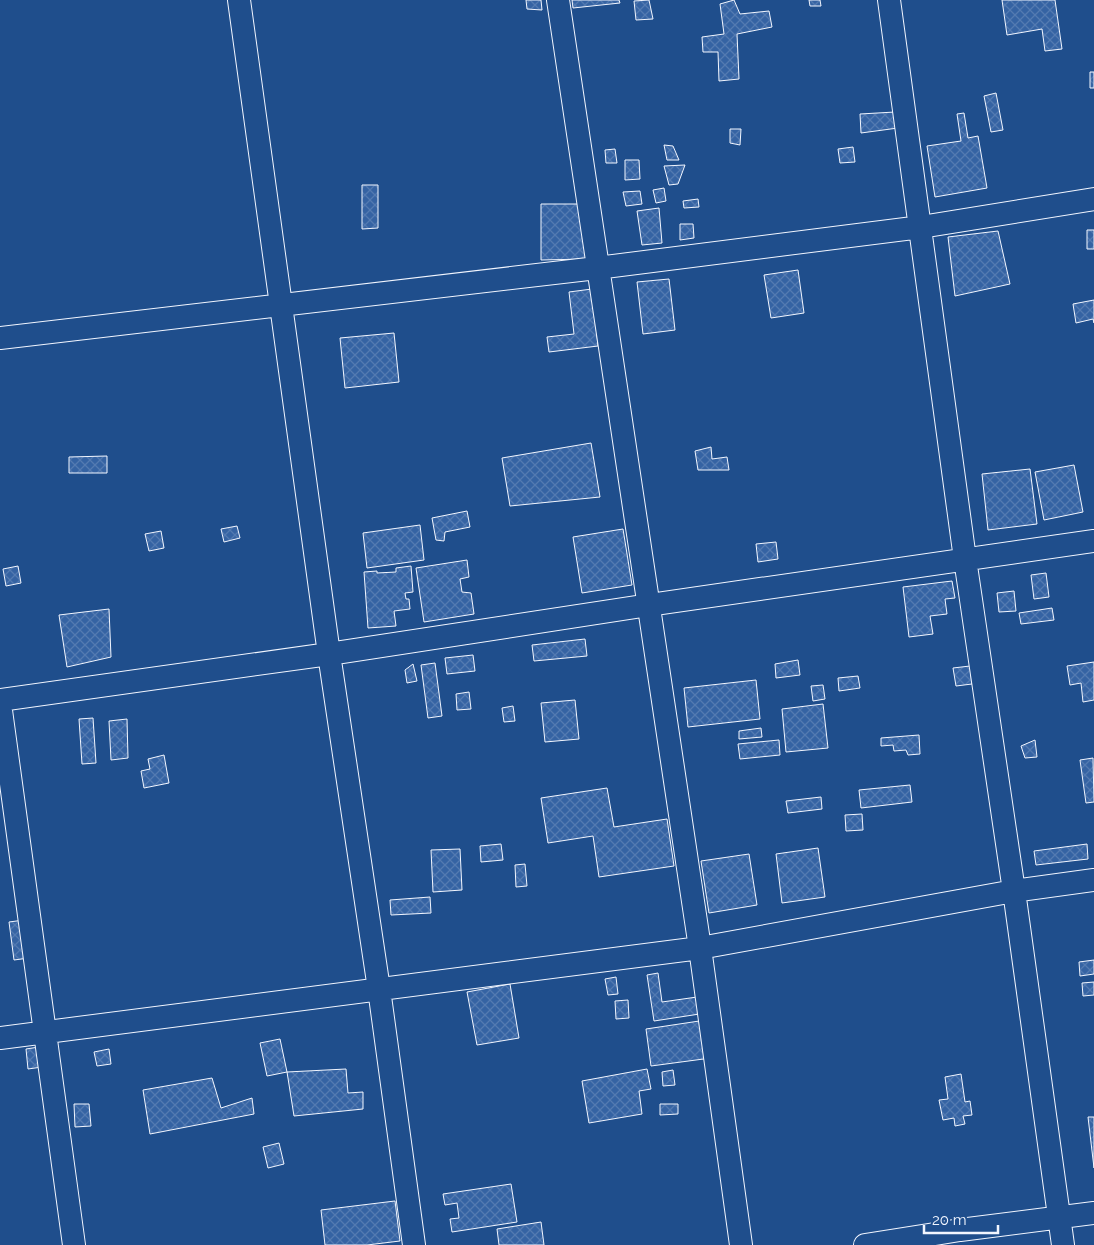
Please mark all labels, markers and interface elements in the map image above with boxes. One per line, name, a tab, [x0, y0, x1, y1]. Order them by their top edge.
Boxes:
scale bar	[924, 1202, 998, 1234]
text: 20 m	[932, 1211, 967, 1229]

